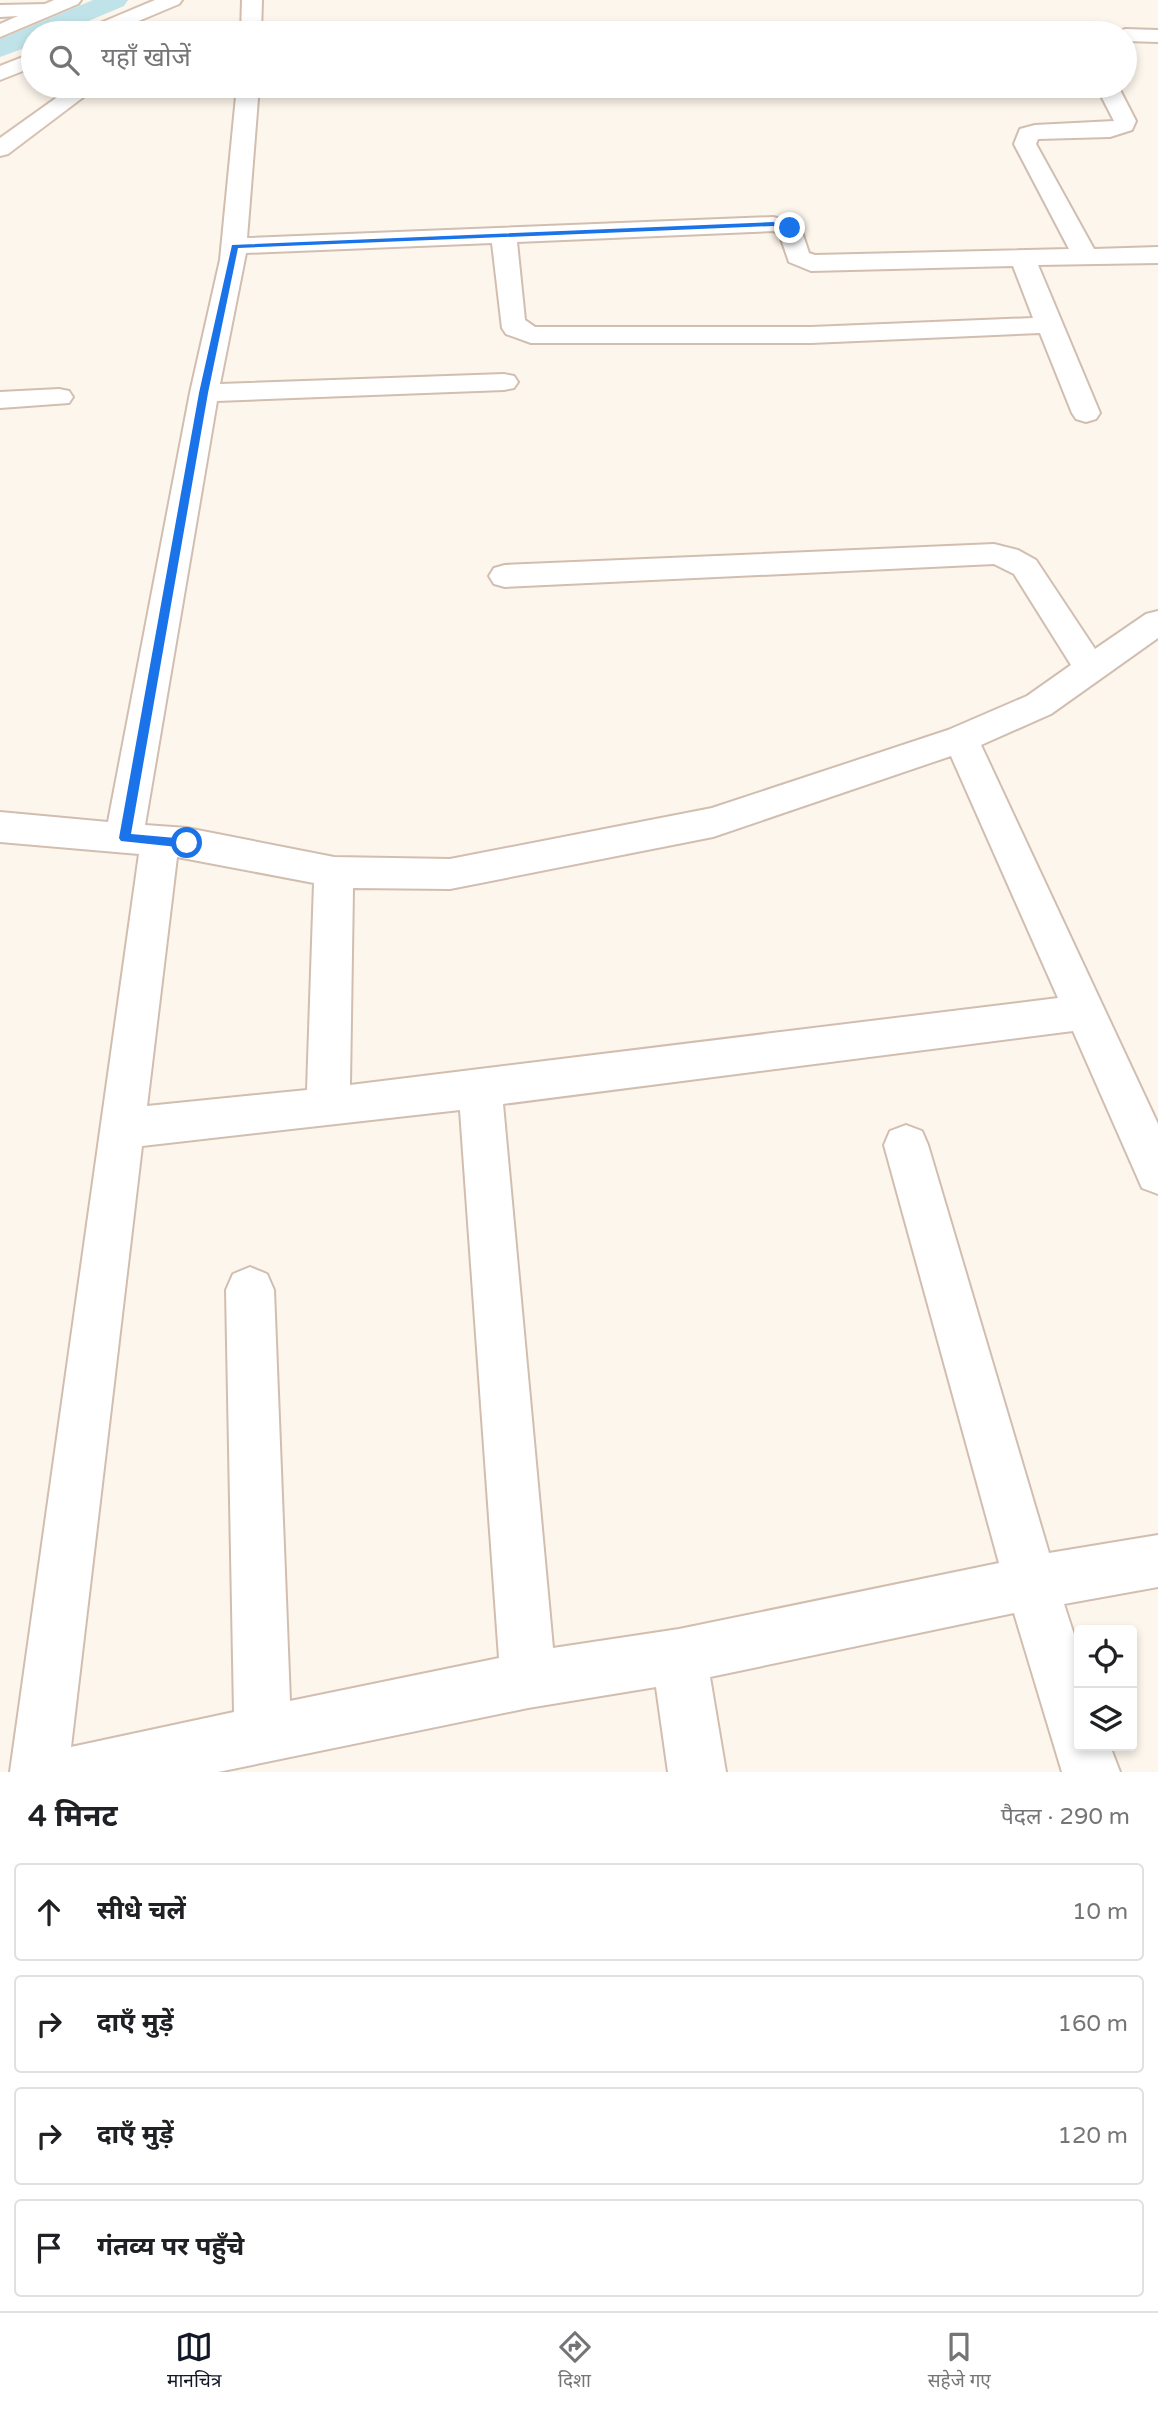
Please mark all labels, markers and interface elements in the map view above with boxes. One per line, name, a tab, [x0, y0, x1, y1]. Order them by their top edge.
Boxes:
search box	[21, 21, 1137, 98]
icon: search	[45, 41, 83, 79]
text: यहाँ खोजें	[101, 42, 191, 73]
route end	[774, 212, 805, 243]
route start	[171, 827, 202, 858]
map controls	[1074, 1625, 1137, 1751]
button: locate	[1074, 1625, 1137, 1688]
button: layers	[1074, 1688, 1137, 1751]
text: 4 मिनट	[28, 1798, 118, 1835]
text: पैदल · 290 m	[1001, 1803, 1130, 1831]
icon: ahead	[30, 1893, 68, 1931]
text: सीधे चलें	[97, 1895, 186, 1926]
text: 10 m	[1072, 1898, 1128, 1926]
icon: right	[30, 2005, 68, 2043]
text: दाएँ मुड़ें	[97, 2007, 174, 2038]
text: 160 m	[1058, 2010, 1128, 2038]
icon: right	[30, 2117, 68, 2155]
text: दाएँ मुड़ें	[97, 2119, 174, 2150]
text: 120 m	[1058, 2122, 1128, 2150]
icon: arrive	[30, 2229, 68, 2267]
text: गंतव्य पर पहुँचे	[97, 2231, 244, 2262]
tab: मानचित्र	[167, 2328, 221, 2395]
tab: दिशा	[556, 2328, 594, 2395]
tab: सहेजे गए	[928, 2328, 991, 2395]

